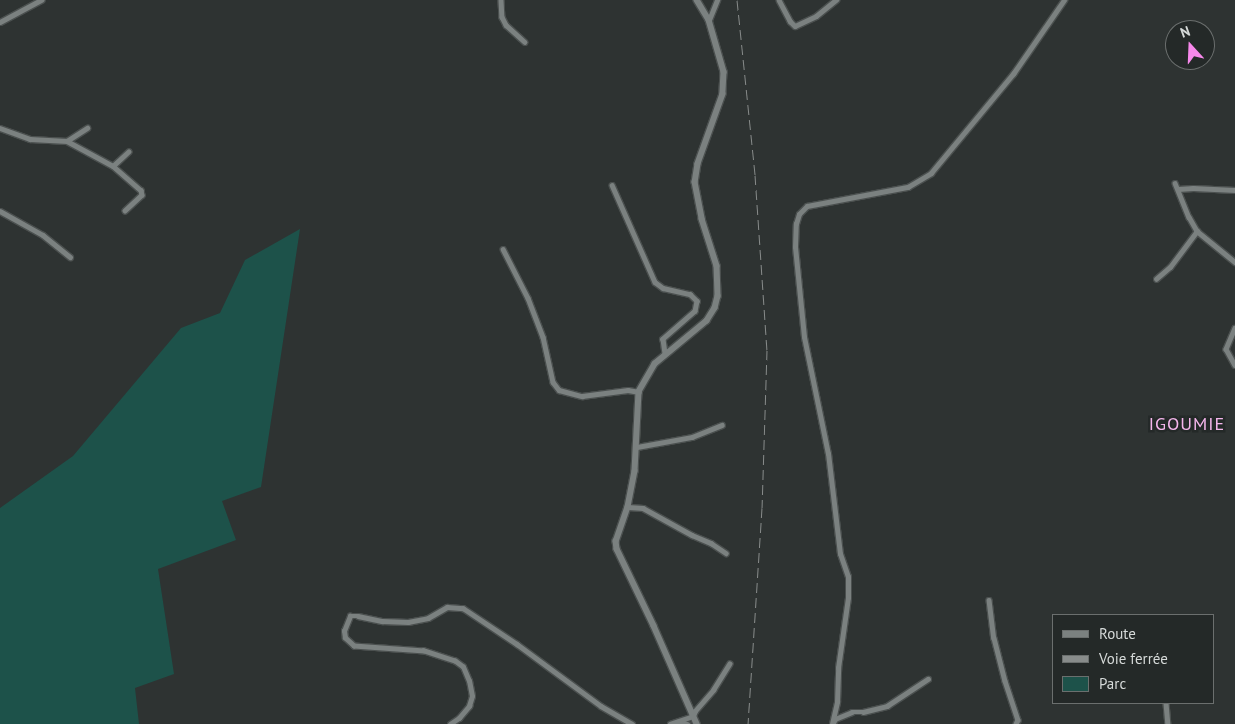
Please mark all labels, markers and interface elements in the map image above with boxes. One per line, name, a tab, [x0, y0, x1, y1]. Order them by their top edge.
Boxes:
north arrow	[1165, 20, 1215, 70]
text: N	[1178, 22, 1193, 42]
district label: IGOUMIE	[1148, 413, 1226, 435]
legend	[1052, 614, 1215, 704]
text: Route	[1099, 624, 1136, 643]
text: Voie ferrée	[1099, 649, 1168, 668]
text: Parc	[1099, 674, 1126, 693]

